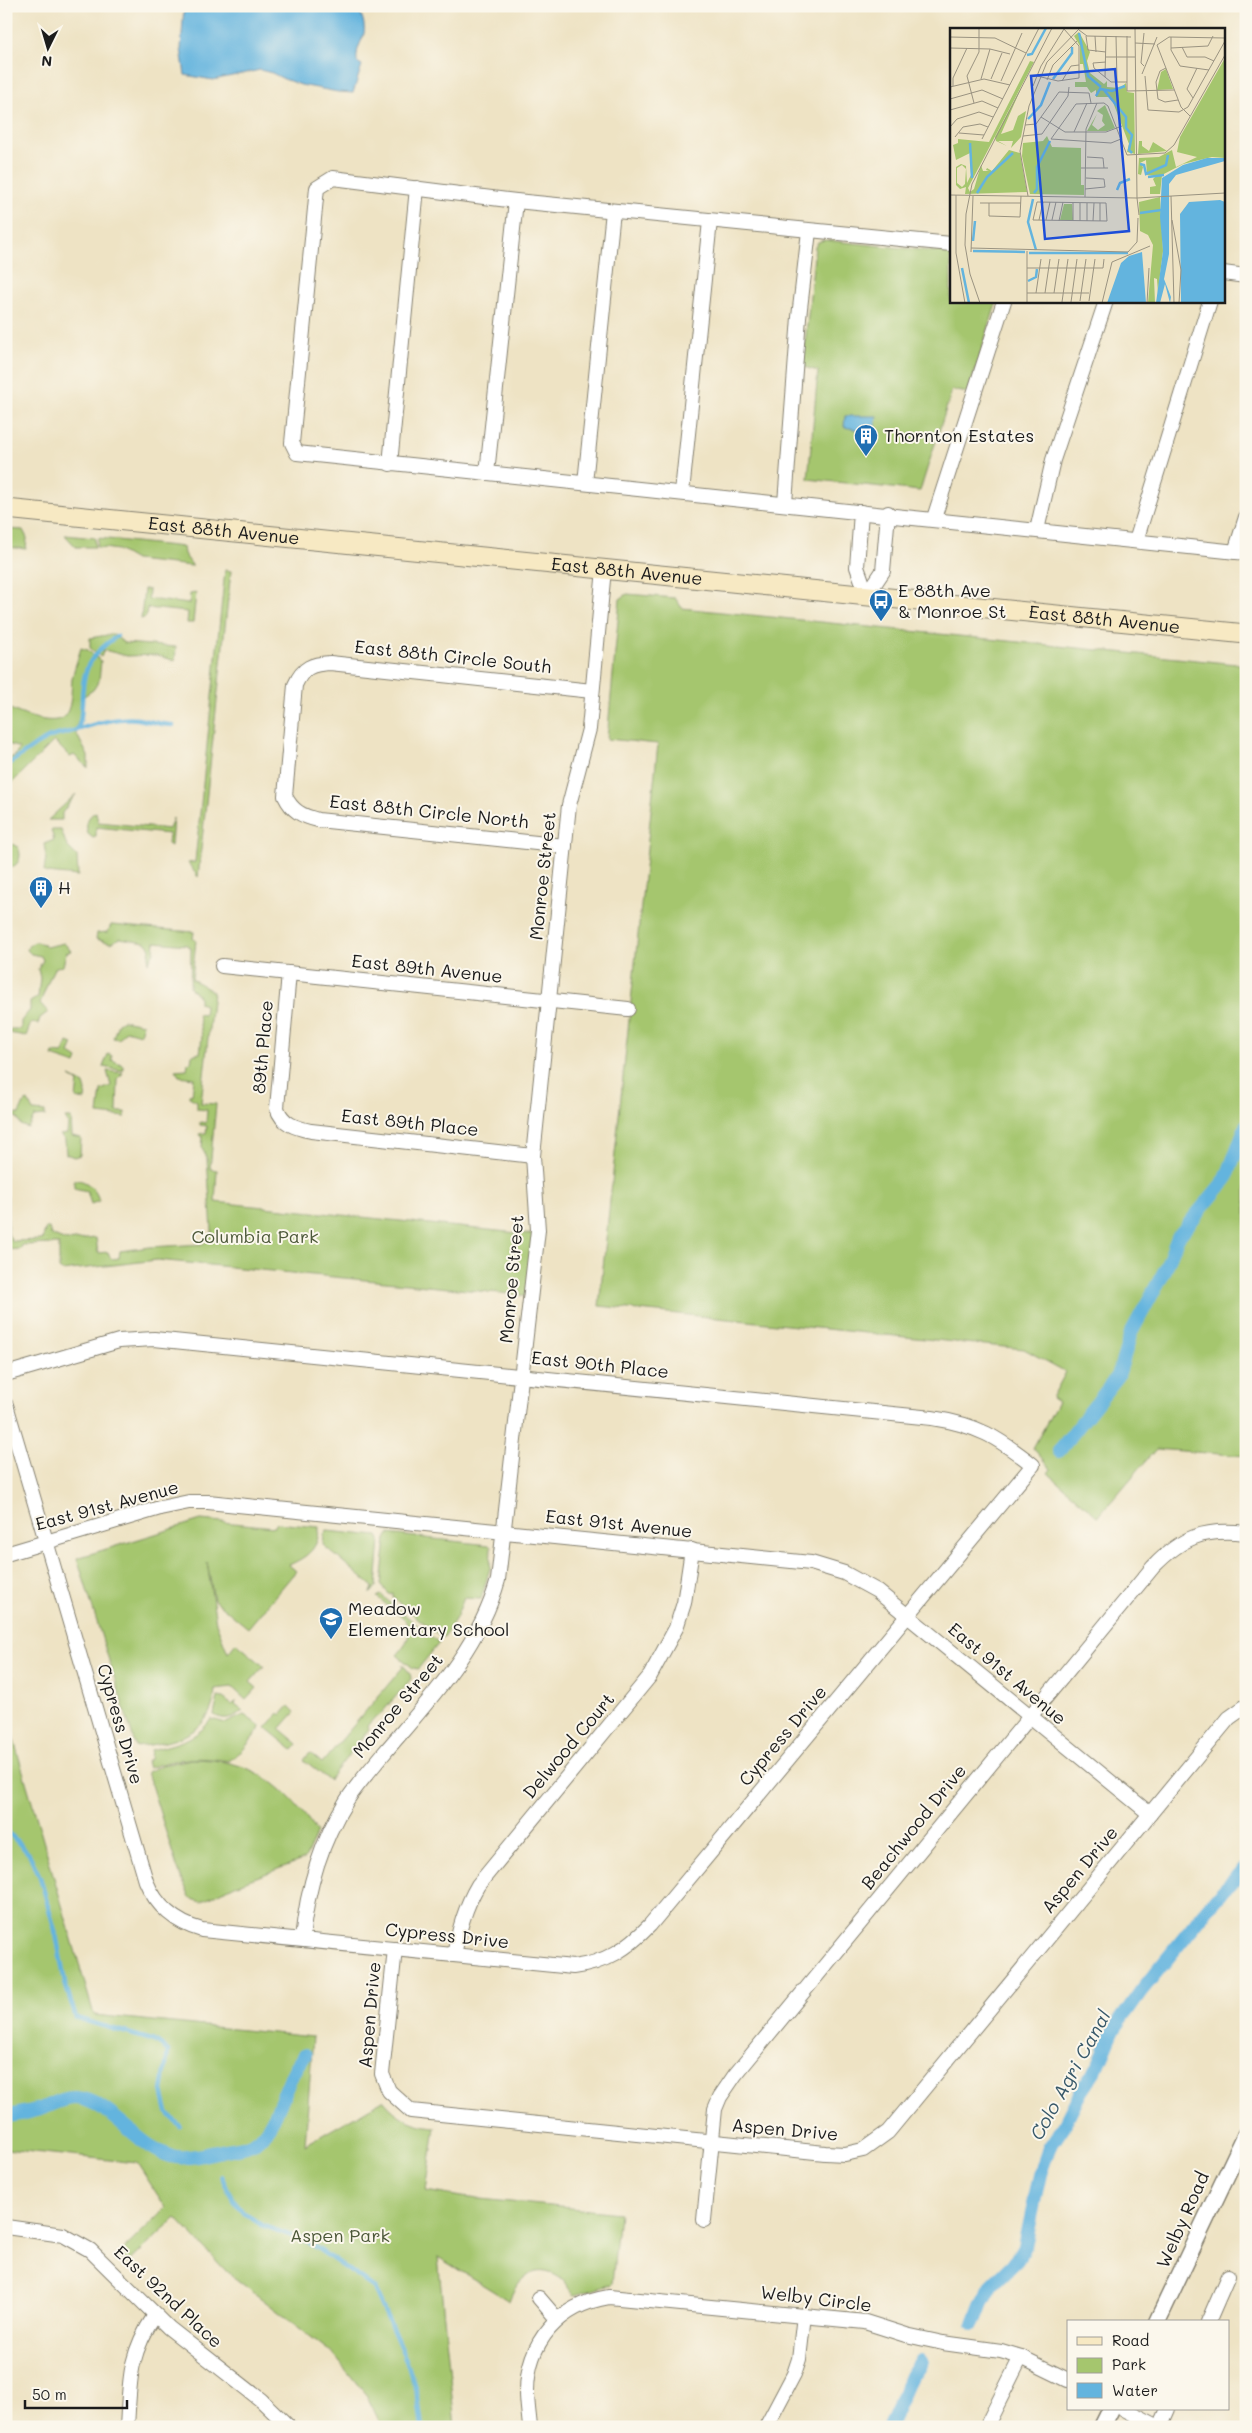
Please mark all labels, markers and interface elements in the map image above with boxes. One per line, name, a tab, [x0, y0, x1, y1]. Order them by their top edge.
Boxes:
north arrow	[22, 22, 72, 72]
inset map	[950, 28, 1224, 302]
text: N	[41, 52, 53, 71]
building icon: Thornton Estates	[853, 423, 879, 457]
place label: Thornton Estates	[884, 423, 1034, 447]
street label: East 88th Avenue	[147, 510, 301, 550]
street label: East 88th Avenue	[550, 551, 704, 590]
place label: E 88th Ave & Monroe St	[898, 578, 1006, 623]
bus stop icon: E 88th Ave & Monroe St	[868, 588, 894, 622]
street label: East 88th Avenue	[1028, 599, 1181, 638]
street label: East 88th Circle South	[354, 634, 553, 678]
street label: East 88th Circle North	[328, 789, 530, 833]
street label: Monroe Street	[523, 811, 561, 941]
building icon: H	[28, 875, 54, 909]
place label: H	[58, 875, 71, 899]
street label: East 89th Avenue	[350, 948, 504, 988]
street label: 89th Place	[246, 999, 278, 1095]
street label: East 89th Place	[340, 1103, 480, 1141]
street label: Monroe Street	[493, 1214, 529, 1344]
park label: Columbia Park	[192, 1224, 319, 1248]
street label: East 90th Place	[530, 1345, 670, 1383]
street label: East 91st Avenue	[32, 1474, 181, 1536]
street label: East 91st Avenue	[545, 1503, 694, 1543]
place label: Meadow Elementary School	[348, 1596, 510, 1641]
school or university icon: Meadow Elementary School	[318, 1606, 344, 1640]
street label: East 91st Avenue	[943, 1617, 1072, 1730]
street label: Monroe Street	[347, 1648, 448, 1762]
street label: Cypress Drive	[92, 1661, 150, 1787]
street label: Cypress Drive	[733, 1680, 831, 1791]
street label: Delwood Court	[517, 1688, 619, 1803]
street label: Beachwood Drive	[855, 1759, 971, 1894]
street label: Aspen Drive	[1036, 1821, 1123, 1918]
street label: Cypress Drive	[384, 1917, 510, 1953]
street label: Aspen Drive	[352, 1961, 386, 2069]
water label: Colo Agri Canal	[1023, 2005, 1116, 2144]
street label: Aspen Drive	[731, 2112, 839, 2146]
street label: Welby Road	[1150, 2168, 1214, 2271]
park label: Aspen Park	[290, 2223, 390, 2247]
street label: East 92nd Place	[109, 2240, 228, 2353]
street label: Welby Circle	[759, 2279, 873, 2317]
legend	[1067, 2320, 1230, 2410]
text: Road	[1112, 2330, 1149, 2350]
text: Park	[1112, 2354, 1146, 2374]
scale bar	[25, 2378, 128, 2410]
text: Water	[1112, 2380, 1158, 2400]
text: 50 m	[32, 2384, 67, 2404]

